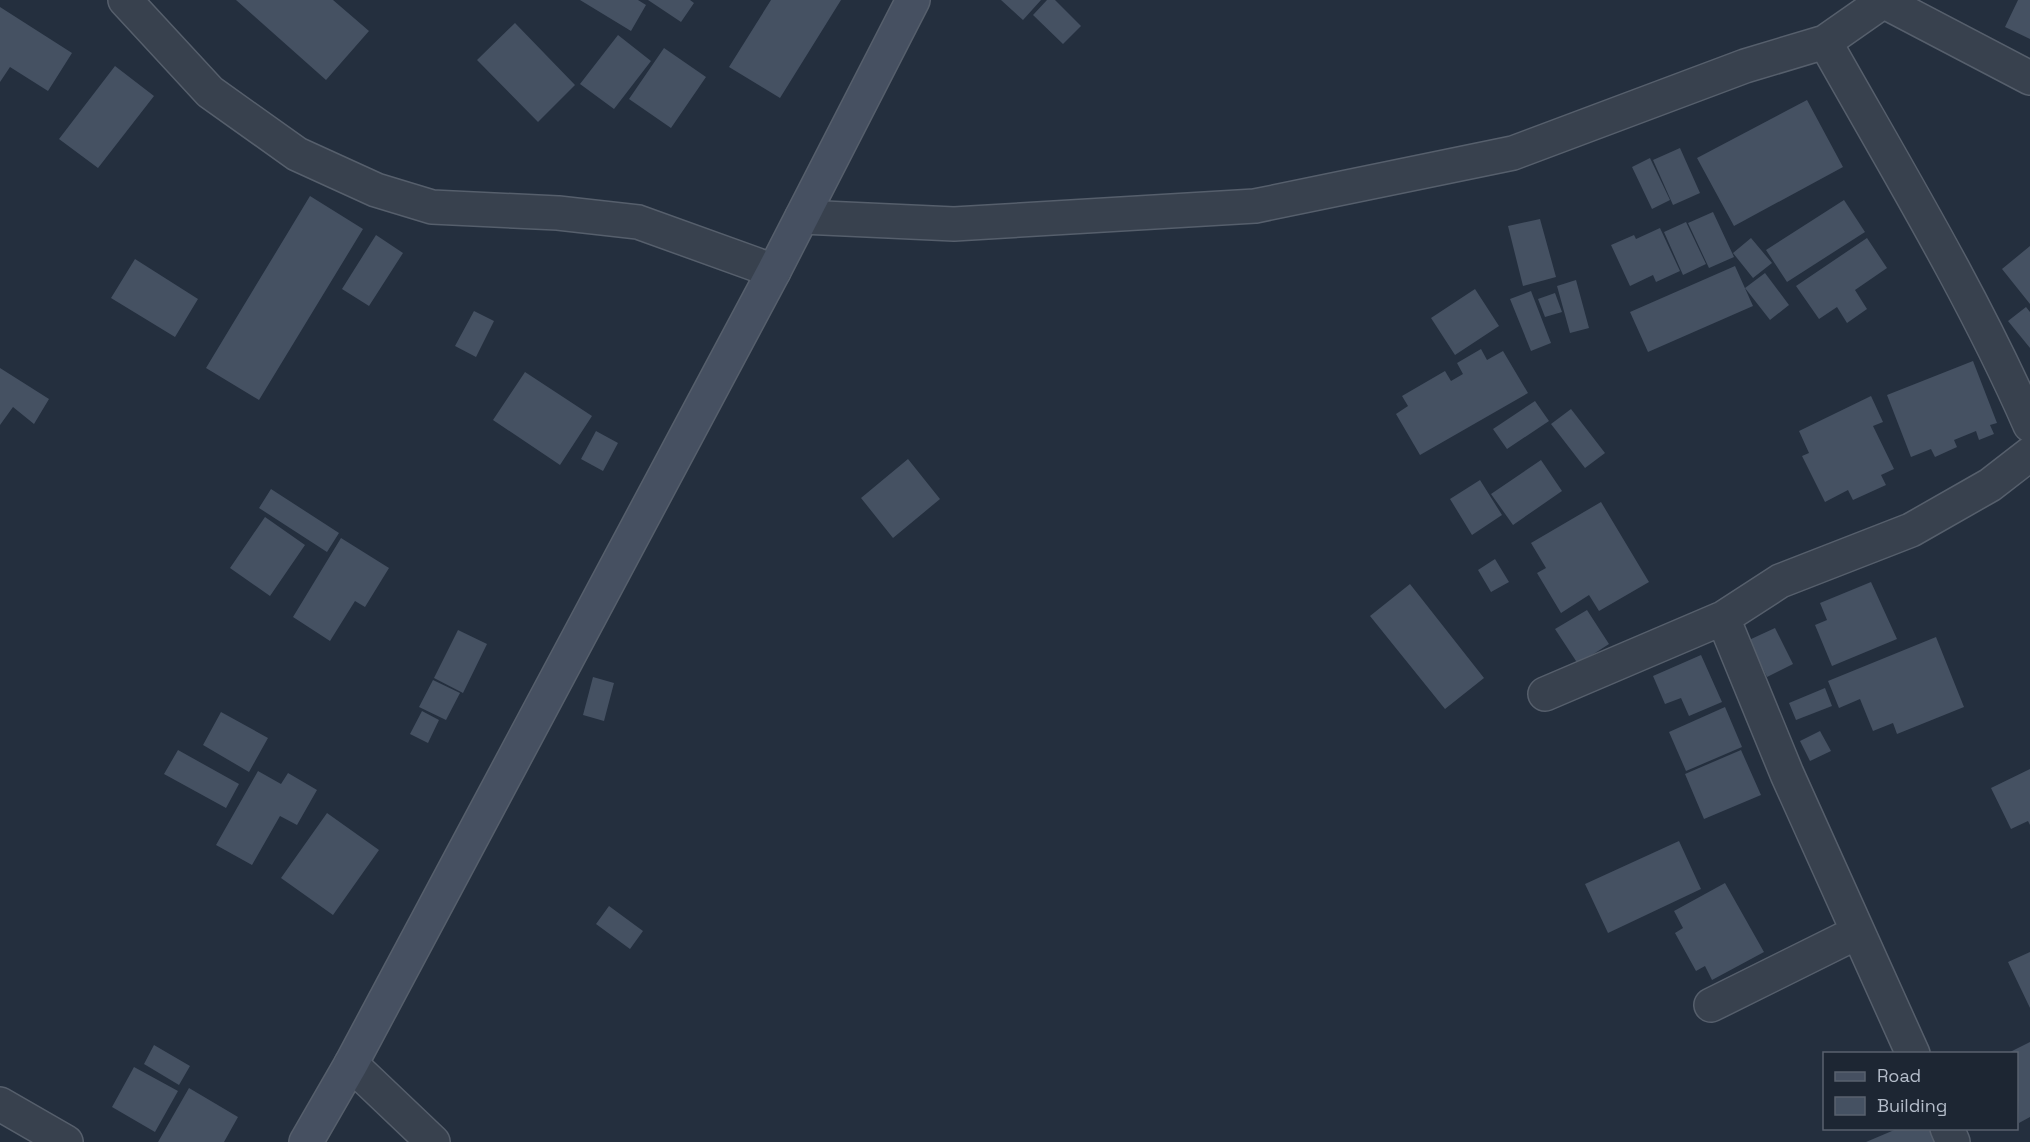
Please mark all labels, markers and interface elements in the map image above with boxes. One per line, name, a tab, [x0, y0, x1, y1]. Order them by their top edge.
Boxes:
legend	[1823, 1052, 2018, 1130]
text: Road	[1877, 1064, 1921, 1087]
text: Building	[1877, 1094, 1947, 1117]

